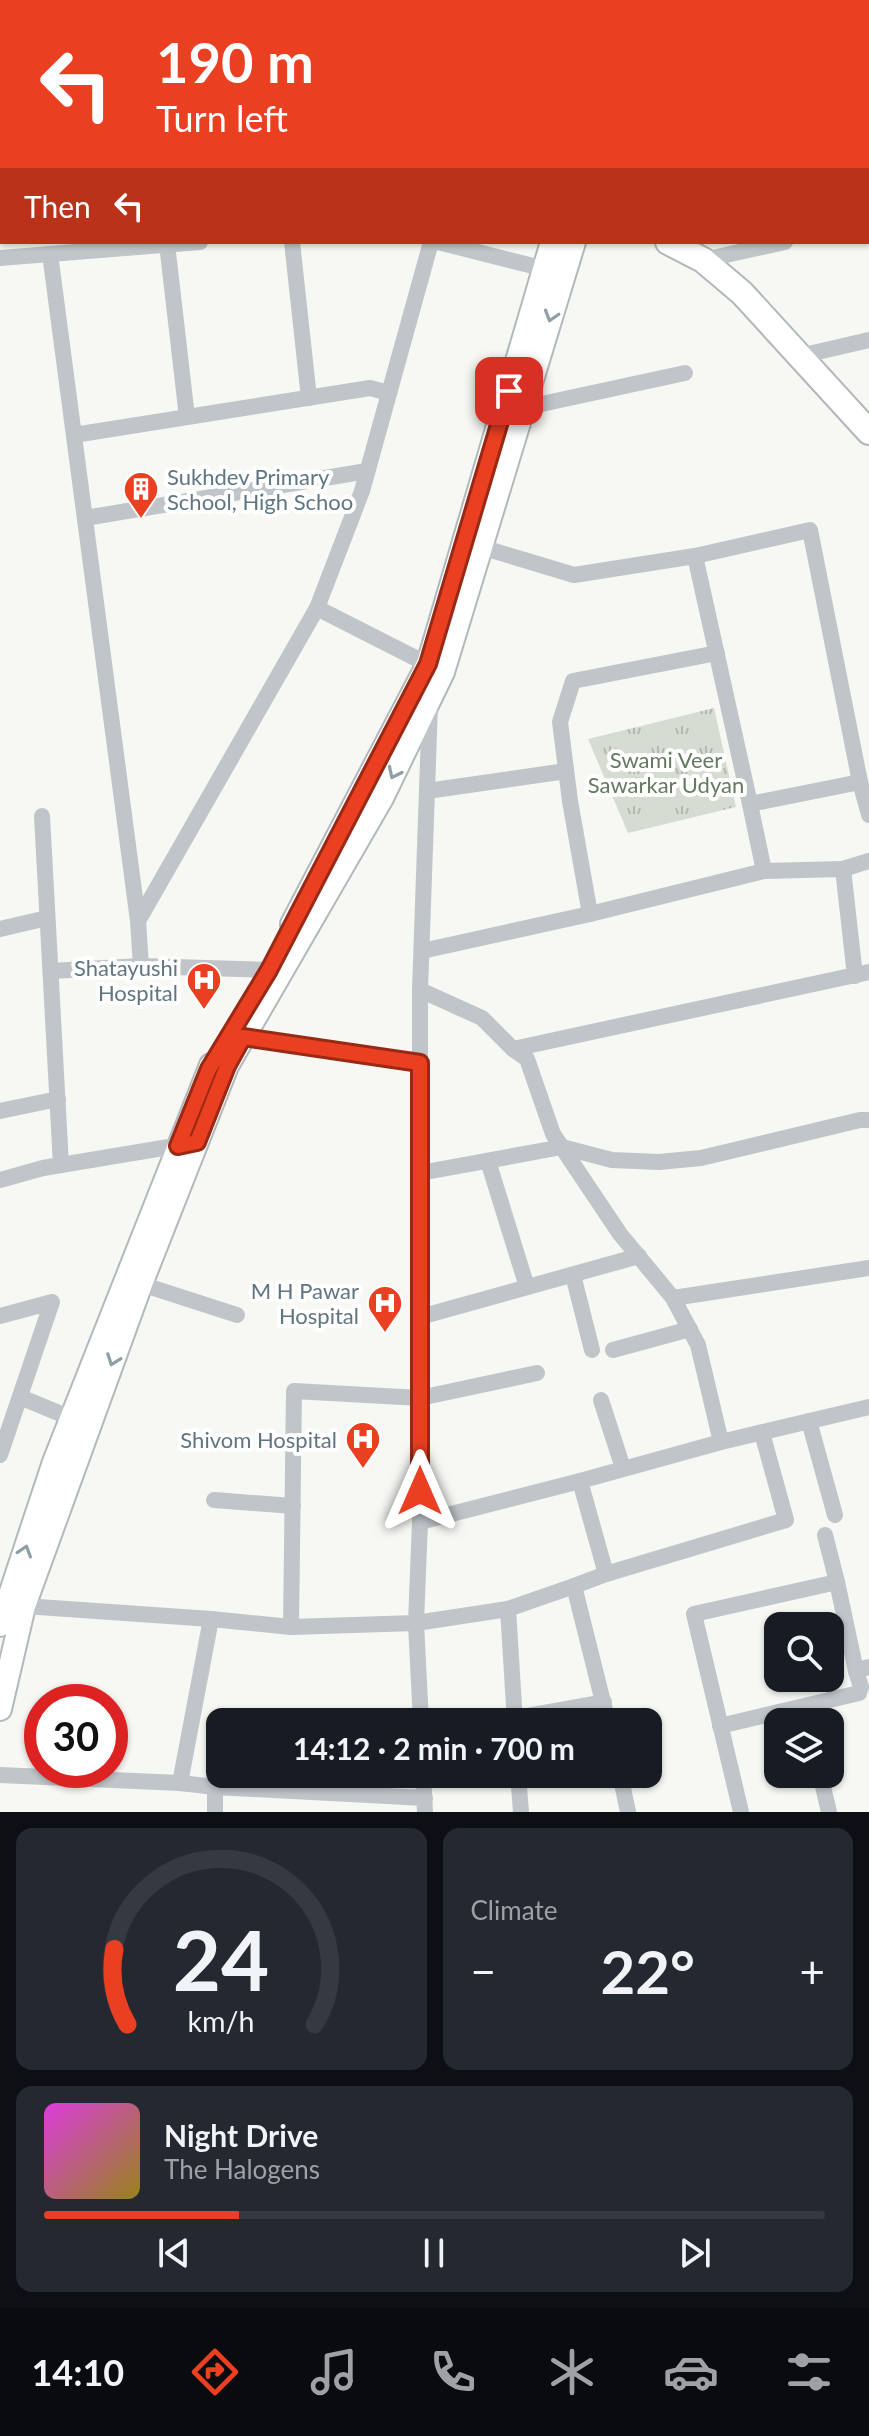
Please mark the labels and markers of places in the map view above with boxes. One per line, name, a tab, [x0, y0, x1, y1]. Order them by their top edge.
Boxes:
pin	[475, 357, 543, 425]
place label: Sukhdev Primary School, High Schoo	[167, 463, 353, 515]
building icon: Sukhdev Primary School, High Schoo	[122, 470, 160, 520]
place label: Shatayushi Hospital	[74, 954, 178, 1006]
hospital icon: Shatayushi Hospital	[185, 961, 223, 1011]
place label: M H Pawar Hospital	[251, 1277, 359, 1329]
hospital icon: M H Pawar Hospital	[366, 1284, 404, 1334]
hospital icon: Shivom Hospital	[344, 1420, 382, 1470]
place label: Shivom Hospital	[180, 1426, 337, 1453]

